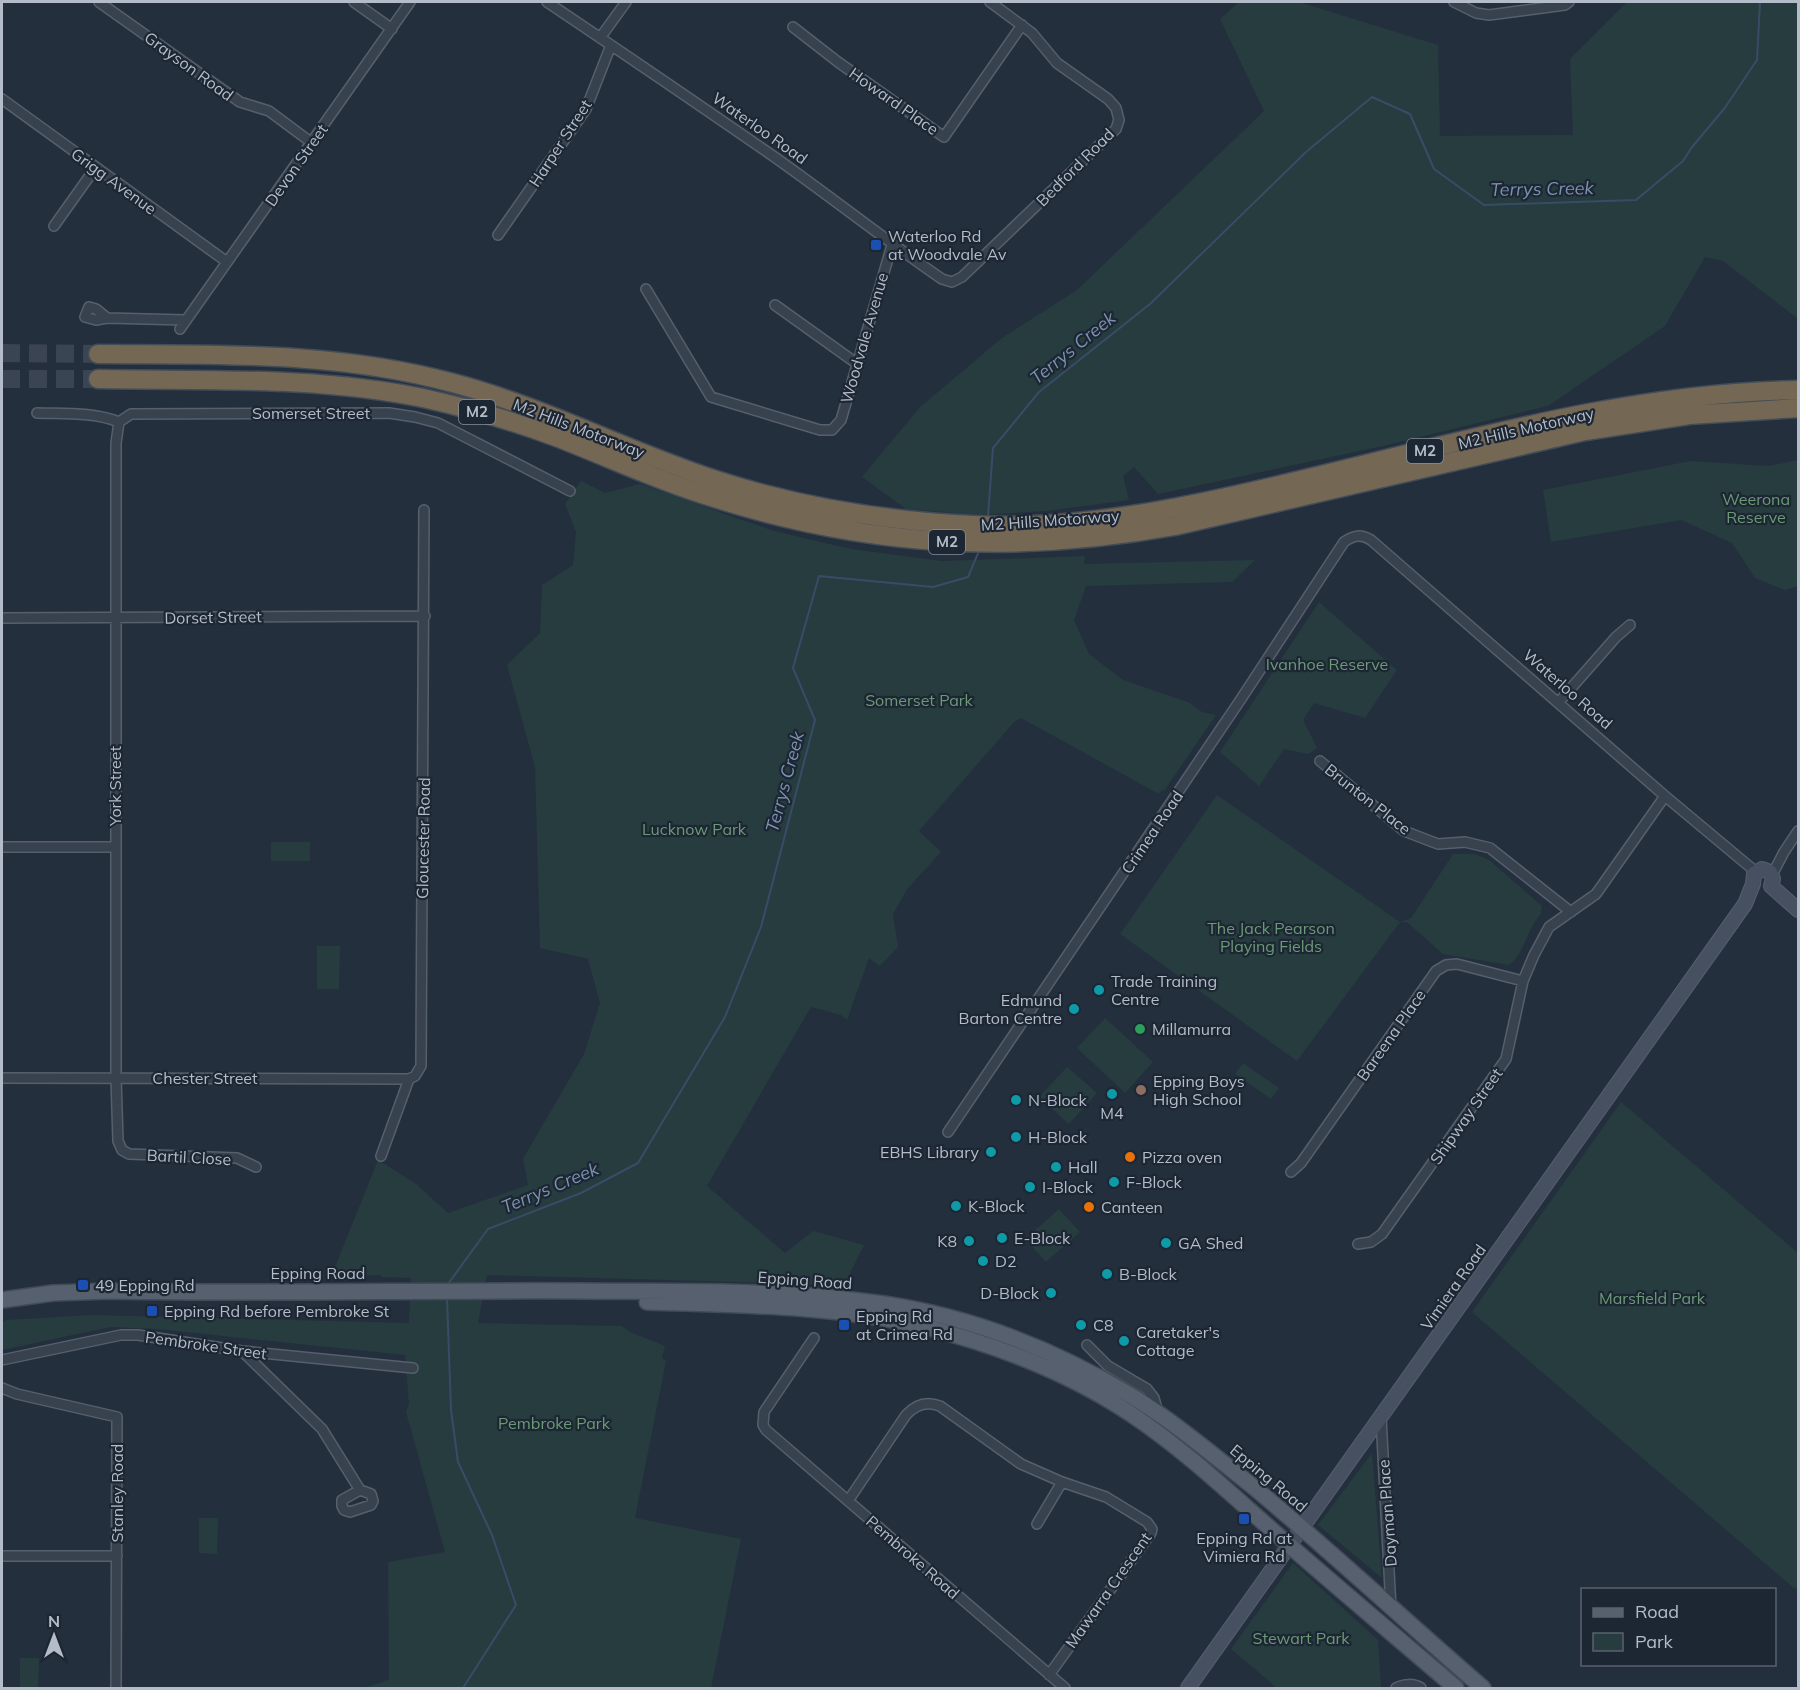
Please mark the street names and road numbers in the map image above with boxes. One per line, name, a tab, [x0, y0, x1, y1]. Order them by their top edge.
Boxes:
street label: Grayson Road	[141, 27, 237, 105]
street label: Howard Place	[846, 63, 942, 139]
street label: Waterloo Road	[708, 88, 812, 168]
street label: Harper Street	[524, 95, 596, 190]
street label: Devon Street	[260, 120, 332, 210]
street label: Bedford Road	[1032, 124, 1118, 210]
street label: Grigg Avenue	[67, 143, 161, 219]
street label: Woodvale Avenue	[836, 270, 892, 406]
street label: M2 Hills Motorway	[511, 394, 648, 462]
road number: M2	[459, 400, 495, 424]
street label: Somerset Street	[252, 403, 371, 423]
street label: M2 Hills Motorway	[1456, 403, 1596, 453]
road number: M2	[1407, 439, 1443, 463]
street label: M2 Hills Motorway	[980, 505, 1120, 535]
road number: M2	[929, 530, 965, 554]
street label: Dorset Street	[164, 606, 262, 628]
street label: Waterloo Road	[1519, 645, 1617, 733]
street label: York Street	[105, 746, 125, 827]
street label: Brunton Place	[1321, 759, 1415, 839]
street label: Gloucester Road	[412, 777, 434, 899]
street label: Crimea Road	[1117, 786, 1187, 878]
street label: Bareena Place	[1352, 985, 1430, 1085]
street label: Shipway Street	[1425, 1064, 1507, 1168]
street label: Chester Street	[152, 1068, 258, 1088]
street label: Bartil Close	[146, 1145, 232, 1169]
street label: Vimiera Road	[1416, 1240, 1490, 1334]
street label: Epping Road	[271, 1263, 365, 1283]
street label: Epping Road	[757, 1267, 853, 1293]
street label: Pembroke Street	[144, 1327, 268, 1363]
street label: Epping Road	[1226, 1440, 1312, 1516]
street label: Stanley Road	[107, 1444, 127, 1542]
street label: Dayman Place	[1373, 1459, 1401, 1567]
street label: Pembroke Road	[862, 1511, 964, 1603]
street label: Mawarra Crescent	[1061, 1528, 1156, 1652]

